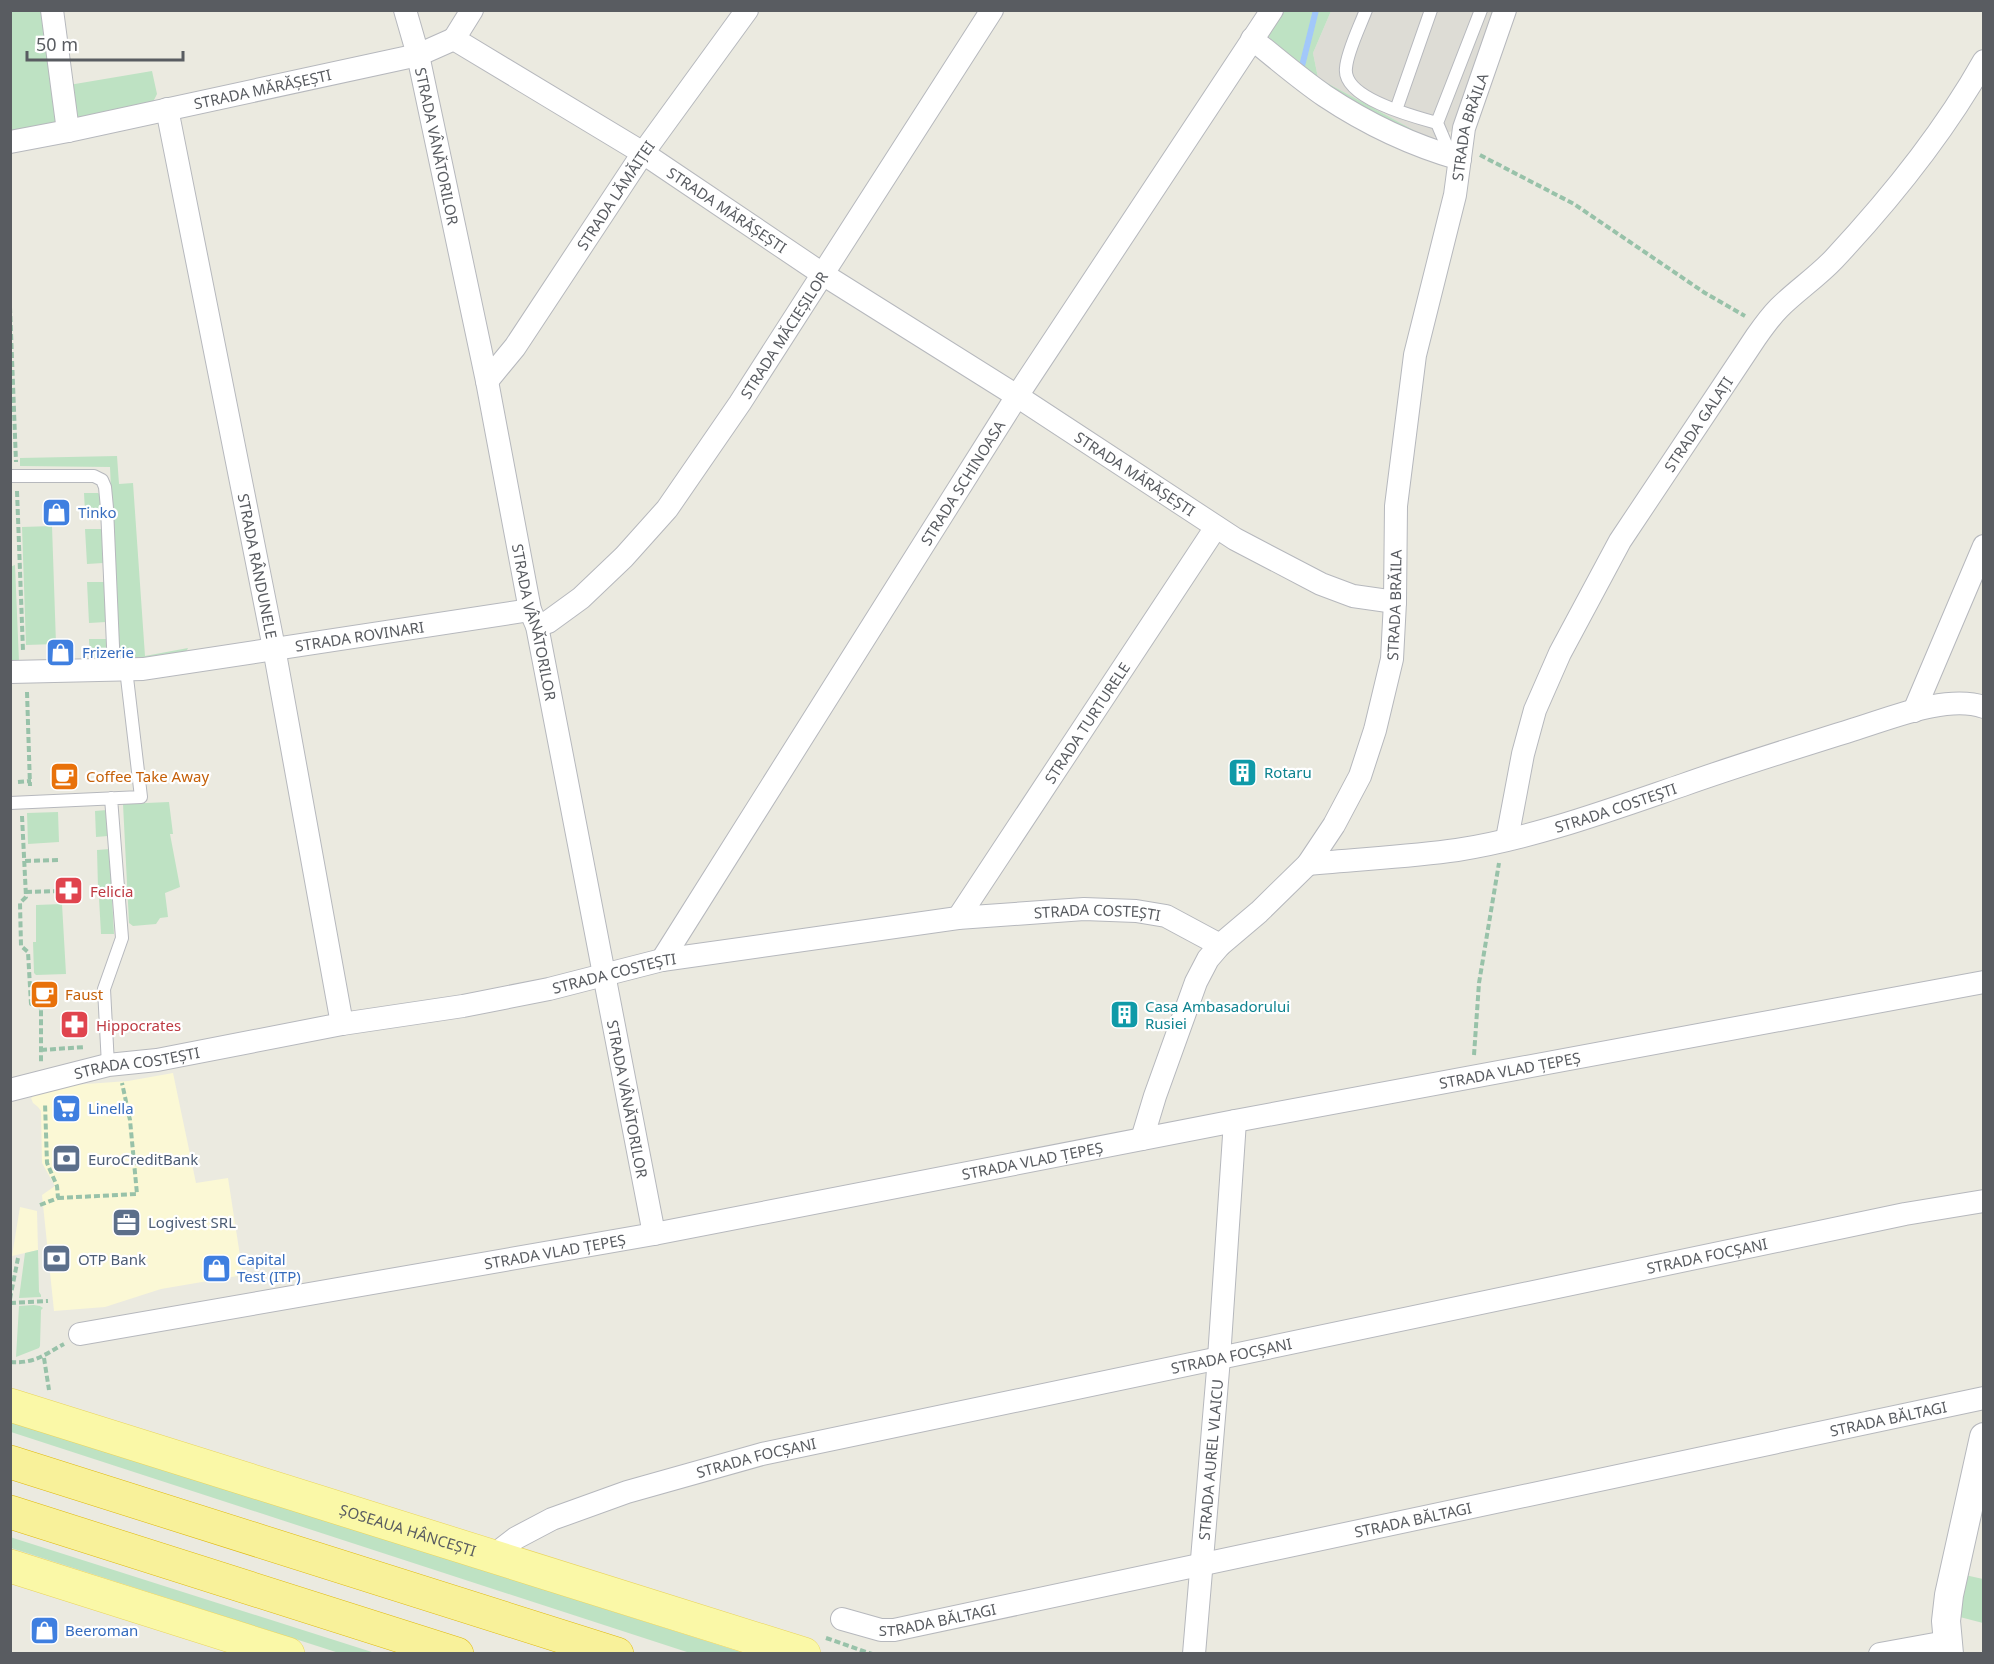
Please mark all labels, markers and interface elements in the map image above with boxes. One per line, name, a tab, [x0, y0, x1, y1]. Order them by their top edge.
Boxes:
scale bar	[27, 24, 183, 62]
text: 50 m	[36, 32, 78, 56]
street label: STRADA MĂRĂȘEȘTI	[192, 64, 333, 113]
street label: STRADA VÂNĂTORILOR	[411, 66, 464, 227]
street label: STRADA BRĂILA	[1447, 70, 1493, 182]
street label: STRADA LĂMĂIȚEI	[572, 136, 659, 254]
street label: STRADA MĂRĂȘEȘTI	[663, 162, 791, 257]
street label: STRADA MĂCIEȘILOR	[735, 267, 832, 402]
street label: STRADA GALAȚI	[1659, 373, 1737, 475]
street label: STRADA SCHINOASA	[916, 416, 1009, 549]
street label: STRADA MĂRĂȘEȘTI	[1071, 427, 1199, 520]
street label: STRADA RÂNDUNELE	[234, 492, 282, 641]
shop icon: Tinko	[41, 496, 73, 528]
place label: Tinko	[78, 502, 117, 522]
street label: STRADA VÂNĂTORILOR	[508, 542, 561, 703]
street label: STRADA BRĂILA	[1382, 549, 1406, 661]
street label: STRADA ROVINARI	[294, 616, 425, 656]
shop icon: Frizerie	[45, 636, 77, 668]
place label: Frizerie	[82, 642, 134, 662]
street label: STRADA TURTURELE	[1040, 658, 1134, 787]
building icon: Rotaru	[1227, 756, 1259, 788]
cafe icon: Coffee Take Away	[49, 760, 81, 792]
place label: Rotaru	[1264, 762, 1312, 782]
place label: Coffee Take Away	[86, 766, 209, 786]
street label: STRADA COSTEȘTI	[1552, 778, 1679, 837]
pharmacy icon: Felicia	[53, 875, 85, 907]
place label: Felicia	[90, 881, 133, 901]
street label: STRADA COSTEȘTI	[1033, 899, 1162, 925]
street label: STRADA COSTEȘTI	[550, 948, 677, 998]
cafe icon: Faust	[28, 978, 60, 1010]
place label: Faust	[65, 984, 104, 1004]
place label: Casa Ambasadorului Rusiei	[1145, 996, 1290, 1033]
building icon: Casa Ambasadorului Rusiei	[1108, 999, 1140, 1031]
pharmacy icon: Hippocrates	[59, 1009, 91, 1041]
place label: Hippocrates	[96, 1015, 181, 1035]
street label: STRADA VÂNĂTORILOR	[603, 1018, 653, 1180]
street label: STRADA COSTEȘTI	[72, 1042, 201, 1083]
street label: STRADA VLAD ȚEPEȘ	[1437, 1047, 1582, 1093]
supermarket icon: Linella	[51, 1092, 83, 1124]
place label: Linella	[88, 1098, 134, 1118]
street label: STRADA VLAD ȚEPEȘ	[960, 1137, 1105, 1184]
bank icon: EuroCreditBank	[51, 1143, 83, 1175]
place label: EuroCreditBank	[88, 1149, 198, 1169]
office icon: Logivest SRL	[111, 1206, 143, 1238]
place label: Logivest SRL	[148, 1212, 236, 1232]
street label: STRADA VLAD ȚEPEȘ	[483, 1229, 627, 1273]
street label: STRADA FOCȘANI	[1645, 1233, 1769, 1278]
bank icon: OTP Bank	[41, 1243, 73, 1275]
place label: OTP Bank	[78, 1249, 146, 1269]
place label: Capital Test (ITP)	[237, 1249, 301, 1286]
shop icon: Capital Test (ITP)	[200, 1252, 232, 1284]
street label: STRADA FOCȘANI	[1169, 1333, 1294, 1378]
street label: STRADA AUREL VLAICU	[1194, 1378, 1227, 1541]
street label: STRADA BĂLTAGI	[1828, 1396, 1949, 1441]
street label: STRADA FOCȘANI	[694, 1433, 818, 1482]
street label: STRADA BĂLTAGI	[1352, 1497, 1473, 1542]
street label: ȘOSEAUA HÂNCEȘTI	[337, 1499, 479, 1561]
street label: STRADA BĂLTAGI	[879, 1599, 998, 1640]
shop icon: Beeroman	[28, 1614, 60, 1646]
place label: Beeroman	[65, 1620, 138, 1640]

